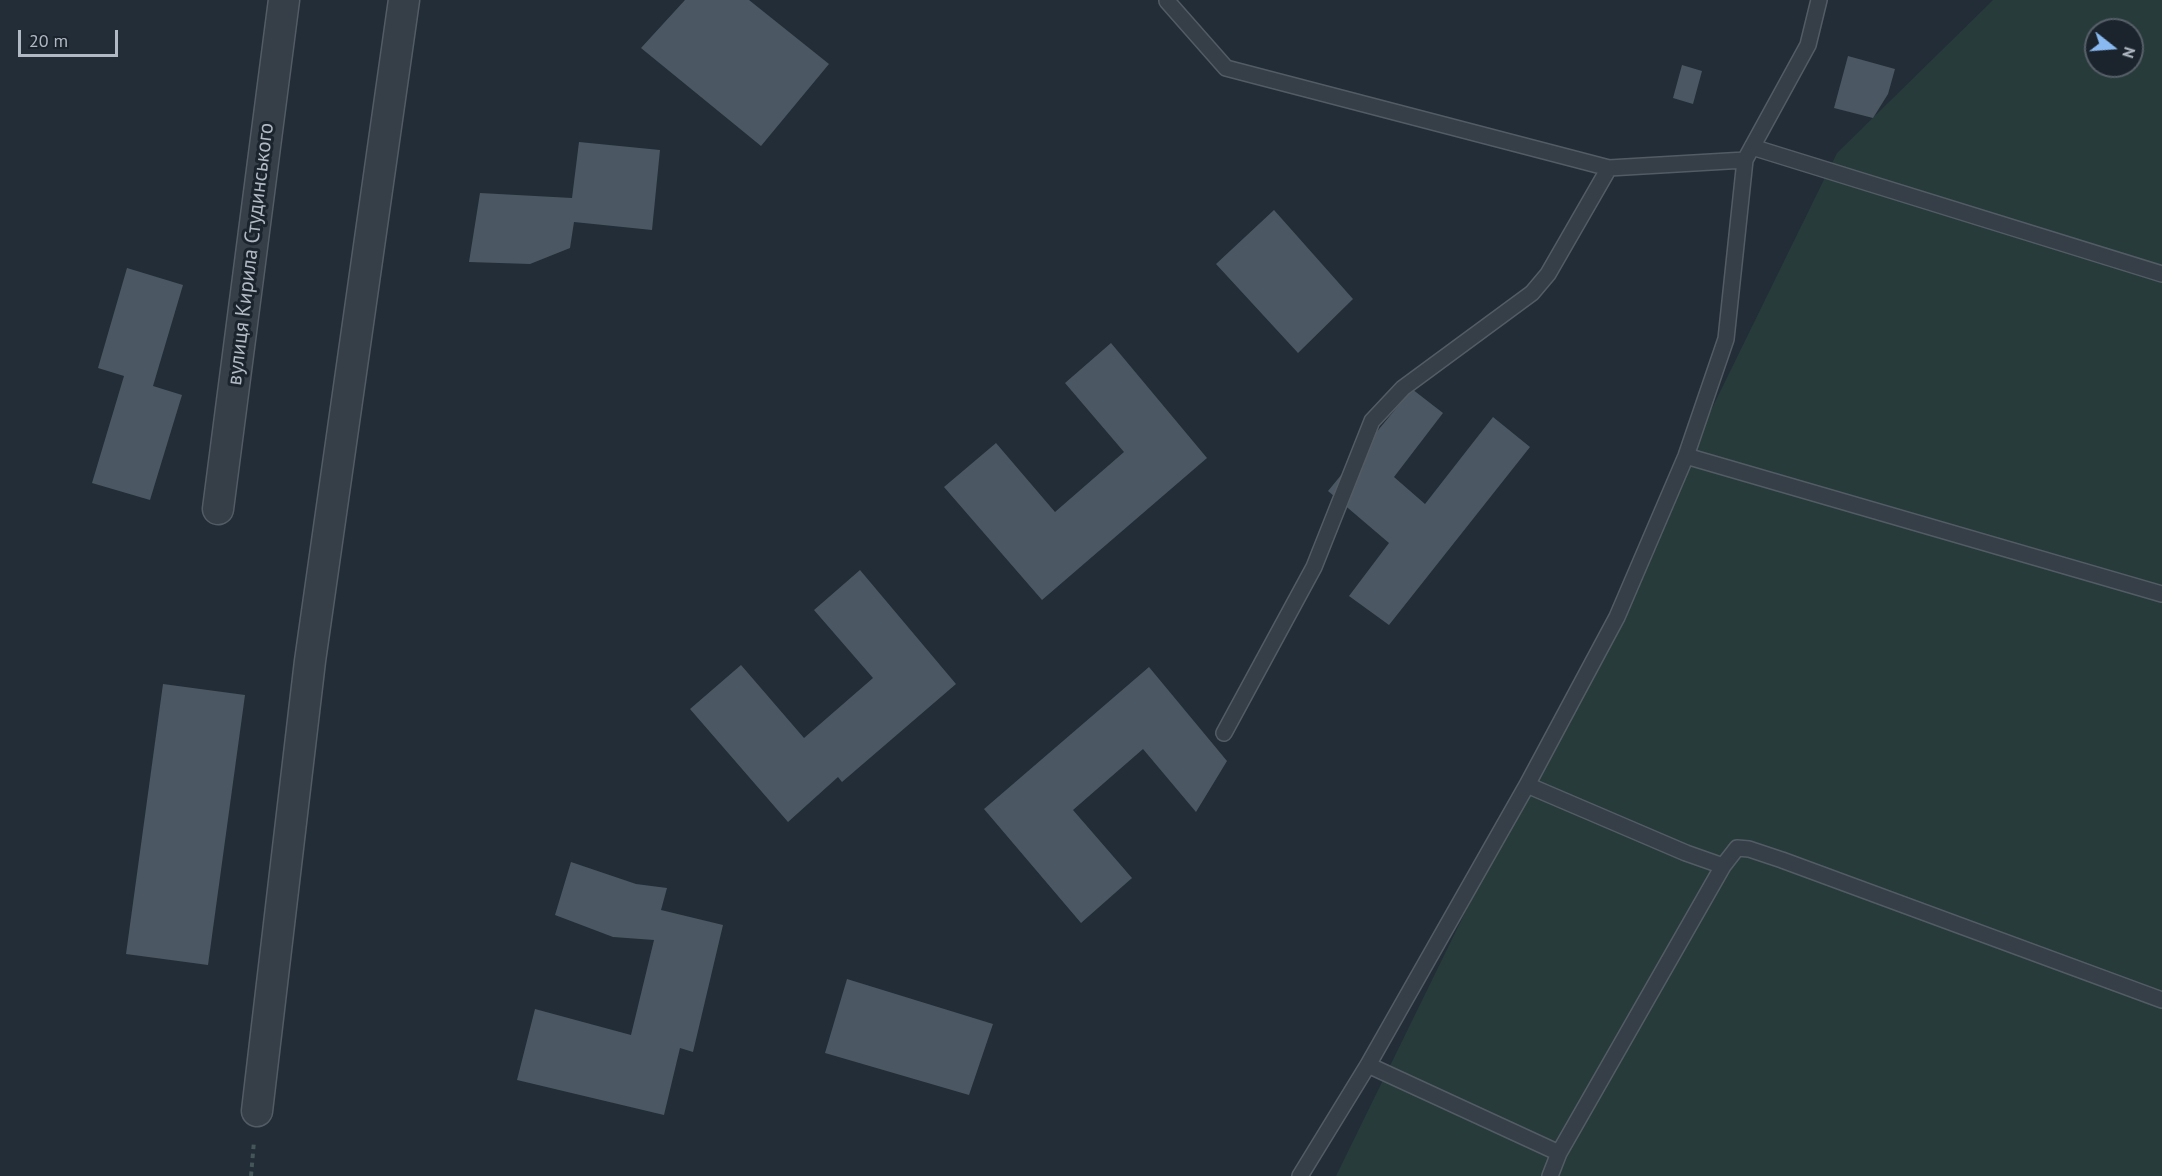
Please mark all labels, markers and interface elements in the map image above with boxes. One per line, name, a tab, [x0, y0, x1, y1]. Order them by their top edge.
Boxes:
scale bar	[21, 18, 122, 56]
north arrow	[2084, 18, 2144, 78]
text: 20 m	[29, 29, 68, 52]
text: N	[2118, 45, 2140, 61]
street label: вулиця Кирила Студинського	[222, 121, 280, 387]

